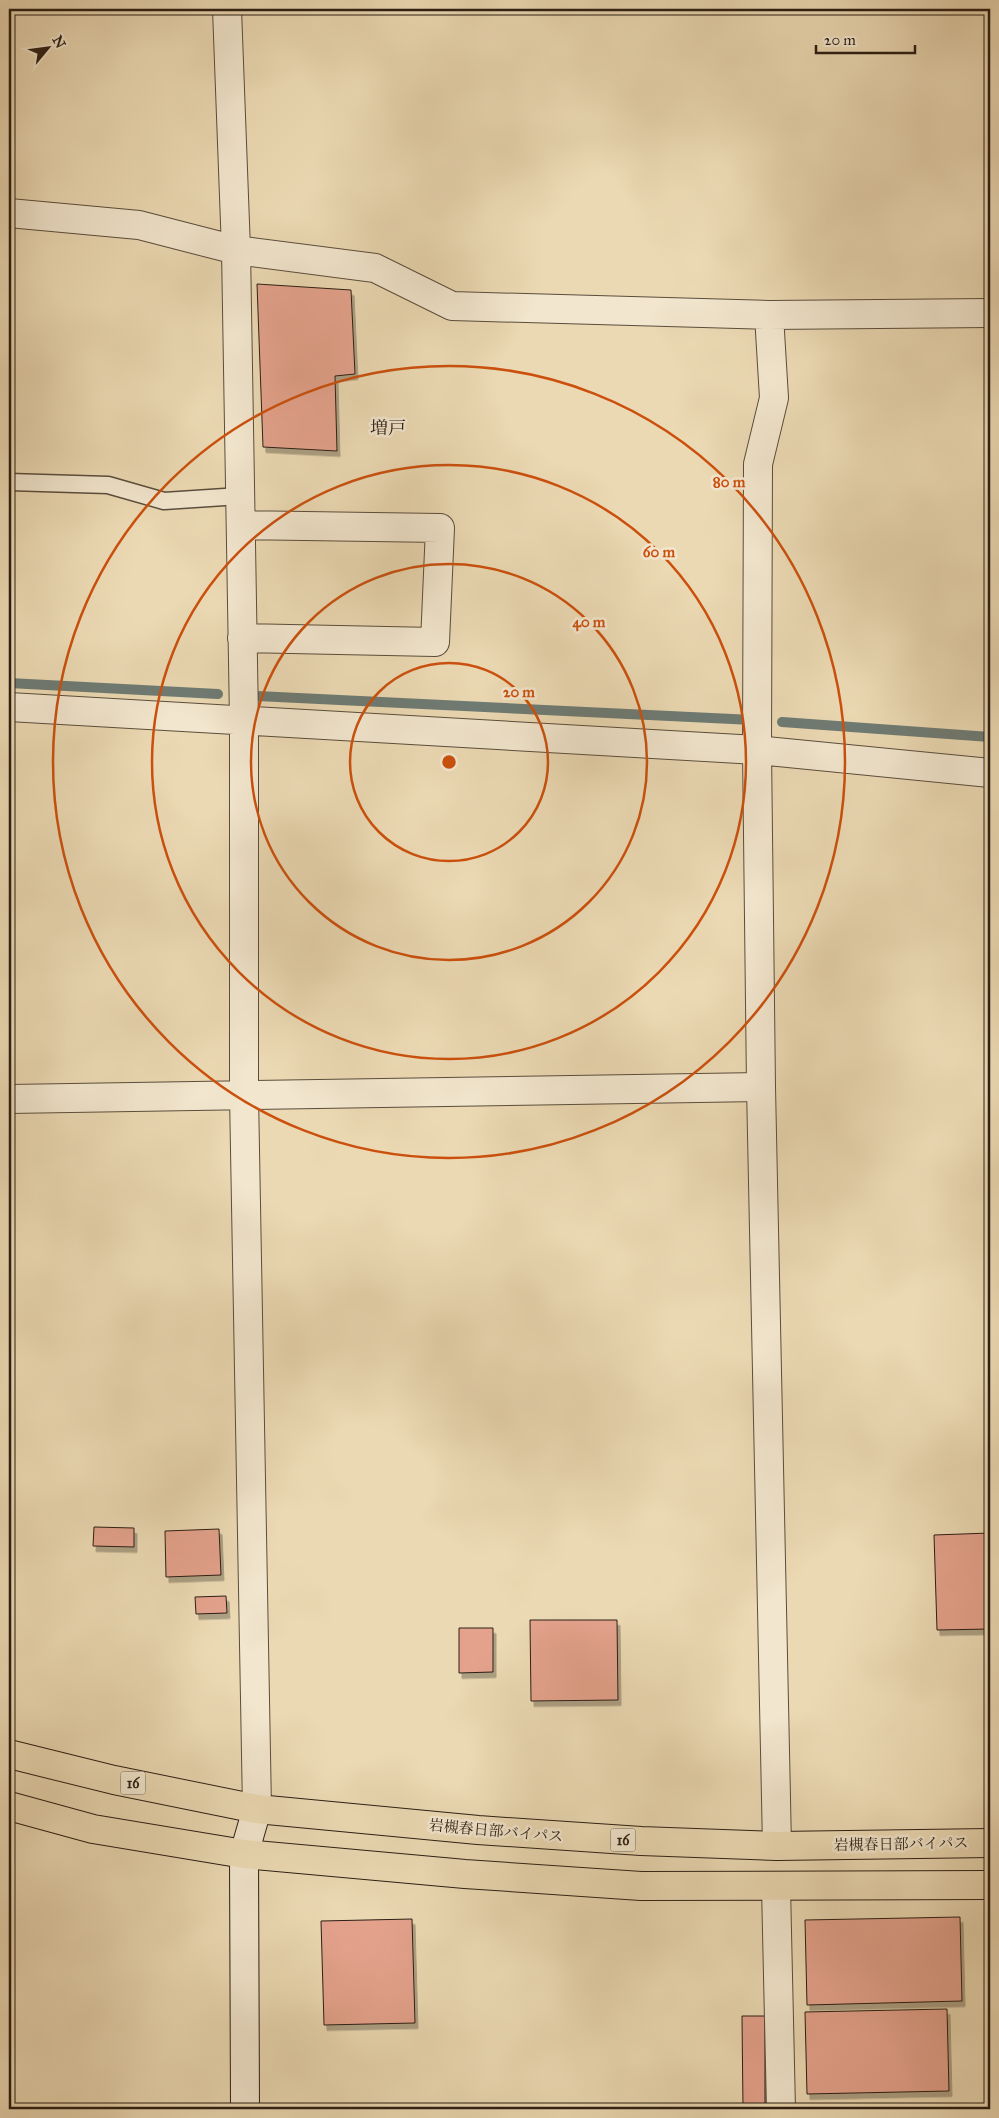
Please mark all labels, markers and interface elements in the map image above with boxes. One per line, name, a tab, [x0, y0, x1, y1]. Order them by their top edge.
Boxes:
north arrow	[22, 22, 72, 72]
scale bar	[816, 22, 915, 54]
text: 20 m	[824, 31, 856, 49]
text: N	[49, 33, 69, 51]
district label: 増戸	[370, 417, 406, 439]
text: 80 m	[713, 473, 746, 491]
text: 60 m	[643, 543, 676, 561]
text: 40 m	[573, 613, 606, 632]
text: 20 m	[503, 683, 535, 701]
centre of rings	[440, 753, 458, 771]
road number: 16	[120, 1772, 146, 1795]
street label: 岩槻春日部バイパス	[428, 1816, 564, 1846]
road number: 16	[610, 1828, 636, 1852]
street label: 岩槻春日部バイパス	[834, 1834, 968, 1854]

